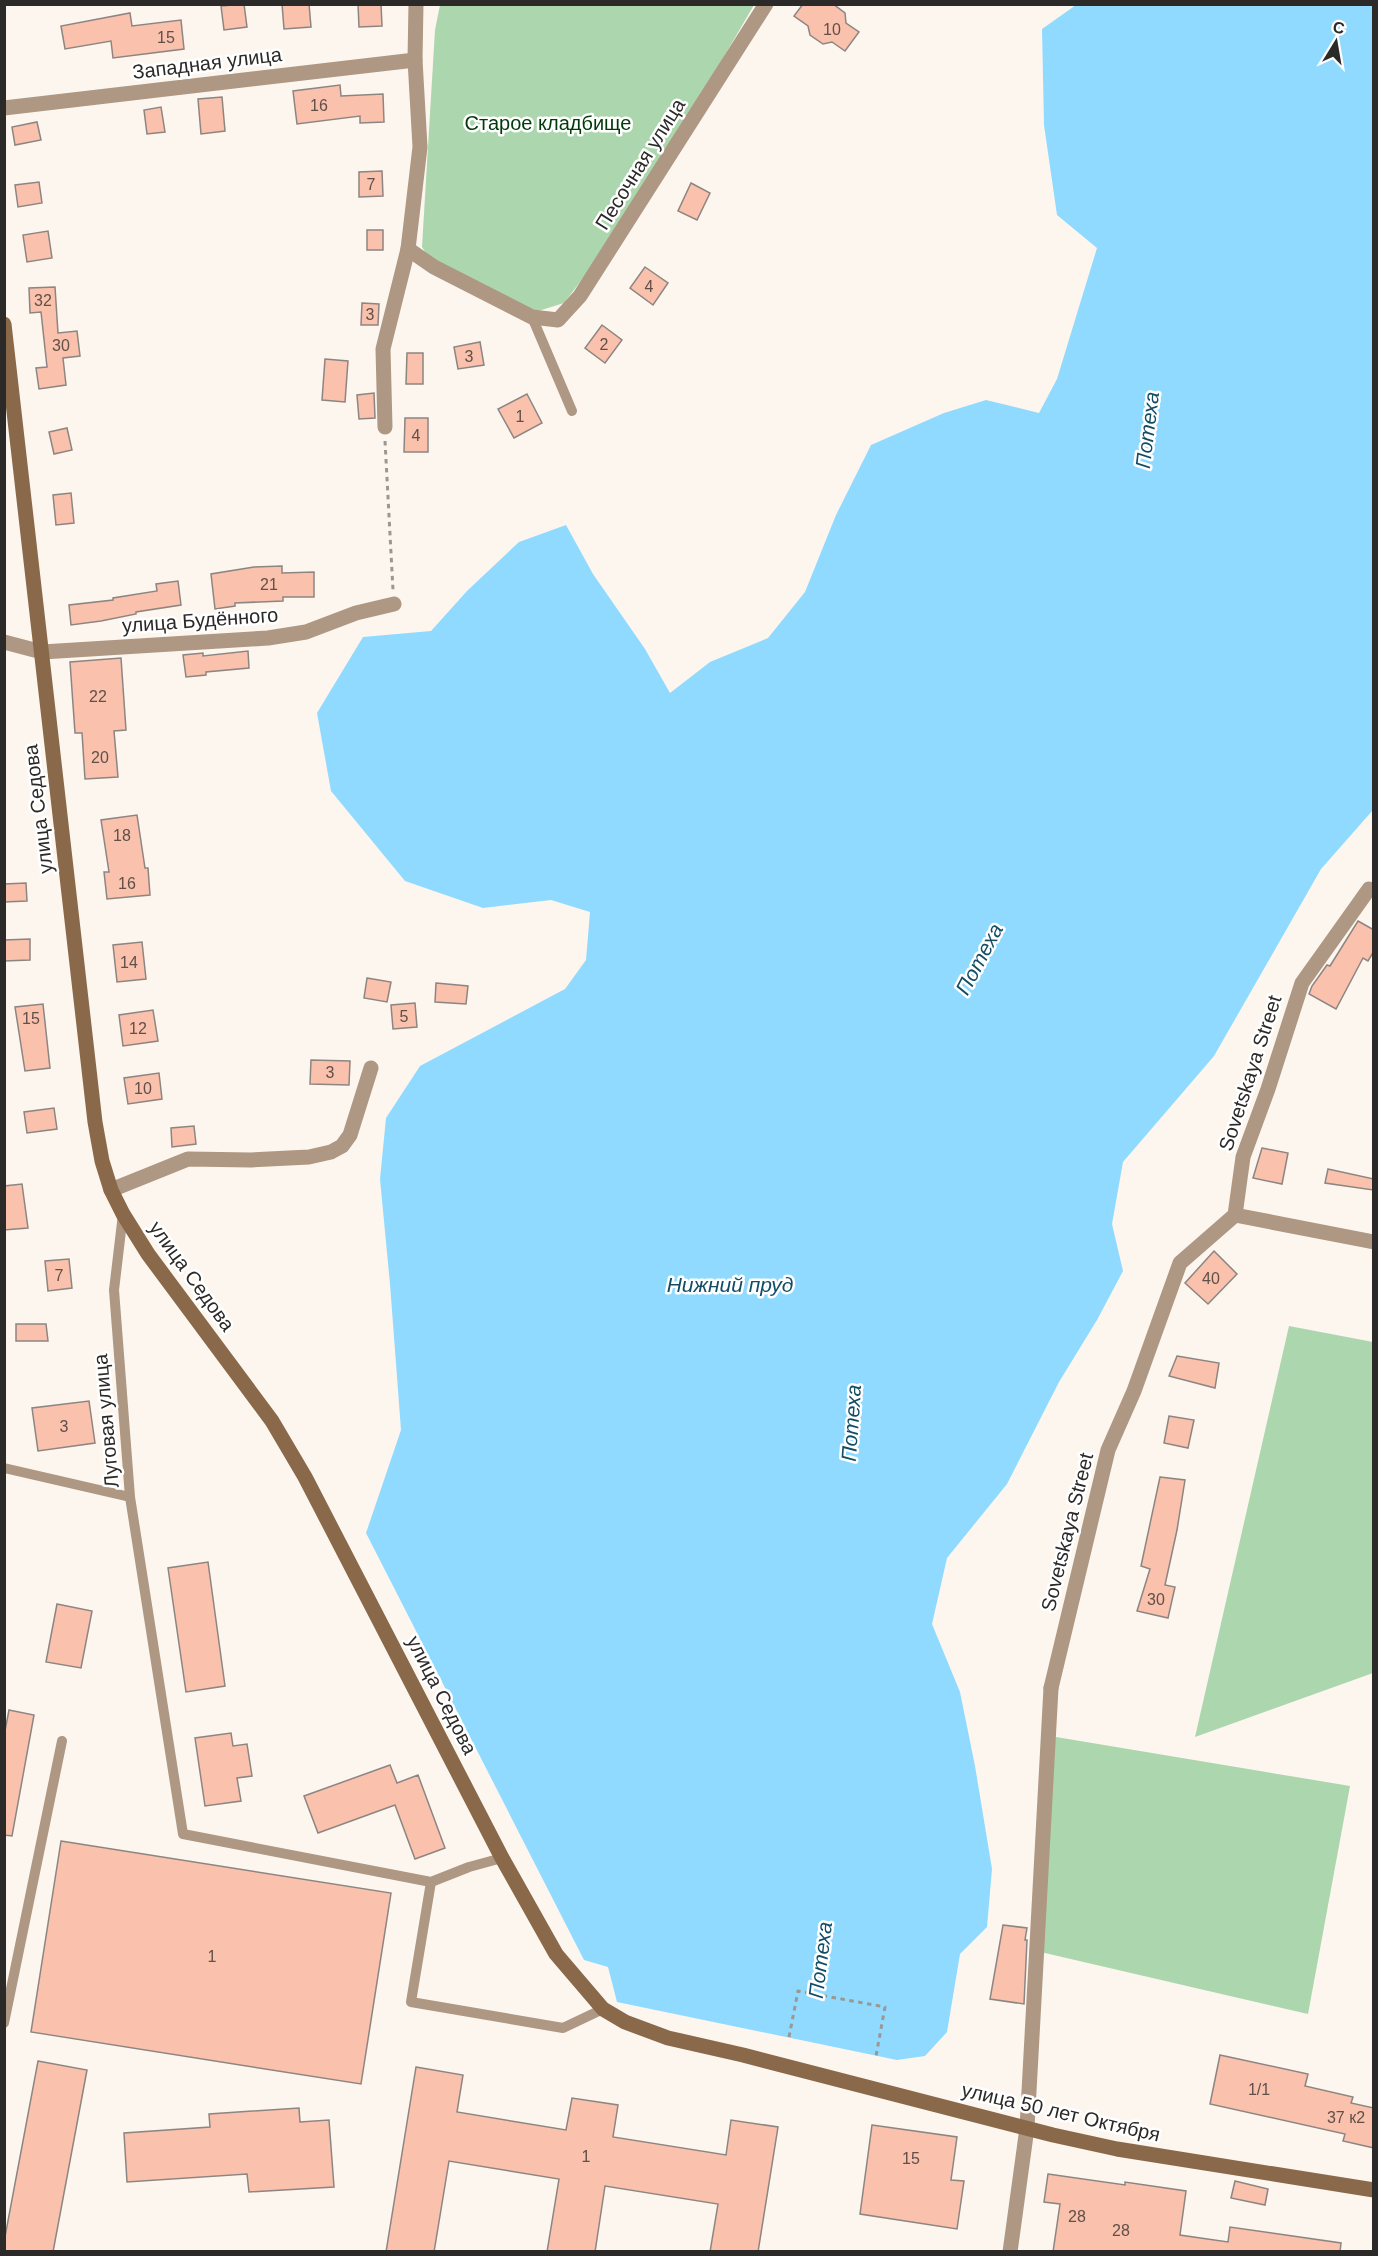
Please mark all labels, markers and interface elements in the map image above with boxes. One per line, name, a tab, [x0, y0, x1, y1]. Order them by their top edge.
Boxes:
north arrow	[1306, 12, 1366, 72]
text: С	[1331, 18, 1346, 37]
house number: 10	[823, 21, 841, 38]
house number: 15	[157, 29, 175, 46]
street label: Западная улица	[131, 43, 284, 83]
street label: Песочная улица	[591, 94, 690, 234]
house number: 16	[310, 97, 328, 114]
park label: Старое кладбище	[465, 112, 631, 134]
house number: 7	[367, 176, 376, 193]
house number: 4	[645, 278, 654, 295]
house number: 32	[34, 292, 52, 309]
house number: 3	[366, 306, 375, 323]
house number: 2	[600, 336, 609, 353]
house number: 30	[52, 337, 70, 354]
house number: 3	[465, 348, 474, 365]
water label: Потеха	[1131, 390, 1163, 470]
house number: 1	[516, 408, 525, 425]
house number: 4	[412, 427, 421, 444]
house number: 21	[260, 576, 278, 593]
street label: улица Будённого	[121, 604, 279, 636]
house number: 22	[89, 688, 107, 705]
street label: улица Седова	[19, 742, 57, 875]
house number: 20	[91, 749, 109, 766]
house number: 18	[113, 827, 131, 844]
house number: 16	[118, 875, 136, 892]
water label: Потеха	[951, 920, 1007, 998]
house number: 14	[120, 954, 138, 971]
street label: Sovetskaya Street	[1214, 992, 1286, 1154]
house number: 5	[400, 1008, 409, 1025]
house number: 15	[22, 1010, 40, 1027]
house number: 12	[129, 1020, 147, 1037]
house number: 3	[326, 1064, 335, 1081]
house number: 10	[134, 1080, 152, 1097]
street label: улица Седова	[145, 1217, 240, 1336]
house number: 7	[55, 1267, 64, 1284]
house number: 40	[1202, 1270, 1220, 1287]
water label: Нижний пруд	[667, 1273, 793, 1296]
street label: Луговая улица	[89, 1352, 123, 1489]
water label: Потеха	[837, 1384, 865, 1462]
house number: 3	[60, 1418, 69, 1435]
street label: Sovetskaya Street	[1037, 1450, 1097, 1613]
house number: 30	[1147, 1591, 1165, 1608]
street label: улица Седова	[403, 1632, 482, 1759]
water label: Потеха	[804, 1920, 836, 2000]
house number: 1	[208, 1948, 217, 1965]
street label: улица 50 лет Октября	[960, 2078, 1162, 2146]
house number: 1/1	[1248, 2081, 1270, 2098]
house number: 37 к2	[1327, 2109, 1365, 2126]
house number: 1	[582, 2148, 591, 2165]
house number: 15	[902, 2150, 920, 2167]
house number: 28	[1068, 2208, 1086, 2225]
house number: 28	[1112, 2222, 1130, 2239]

